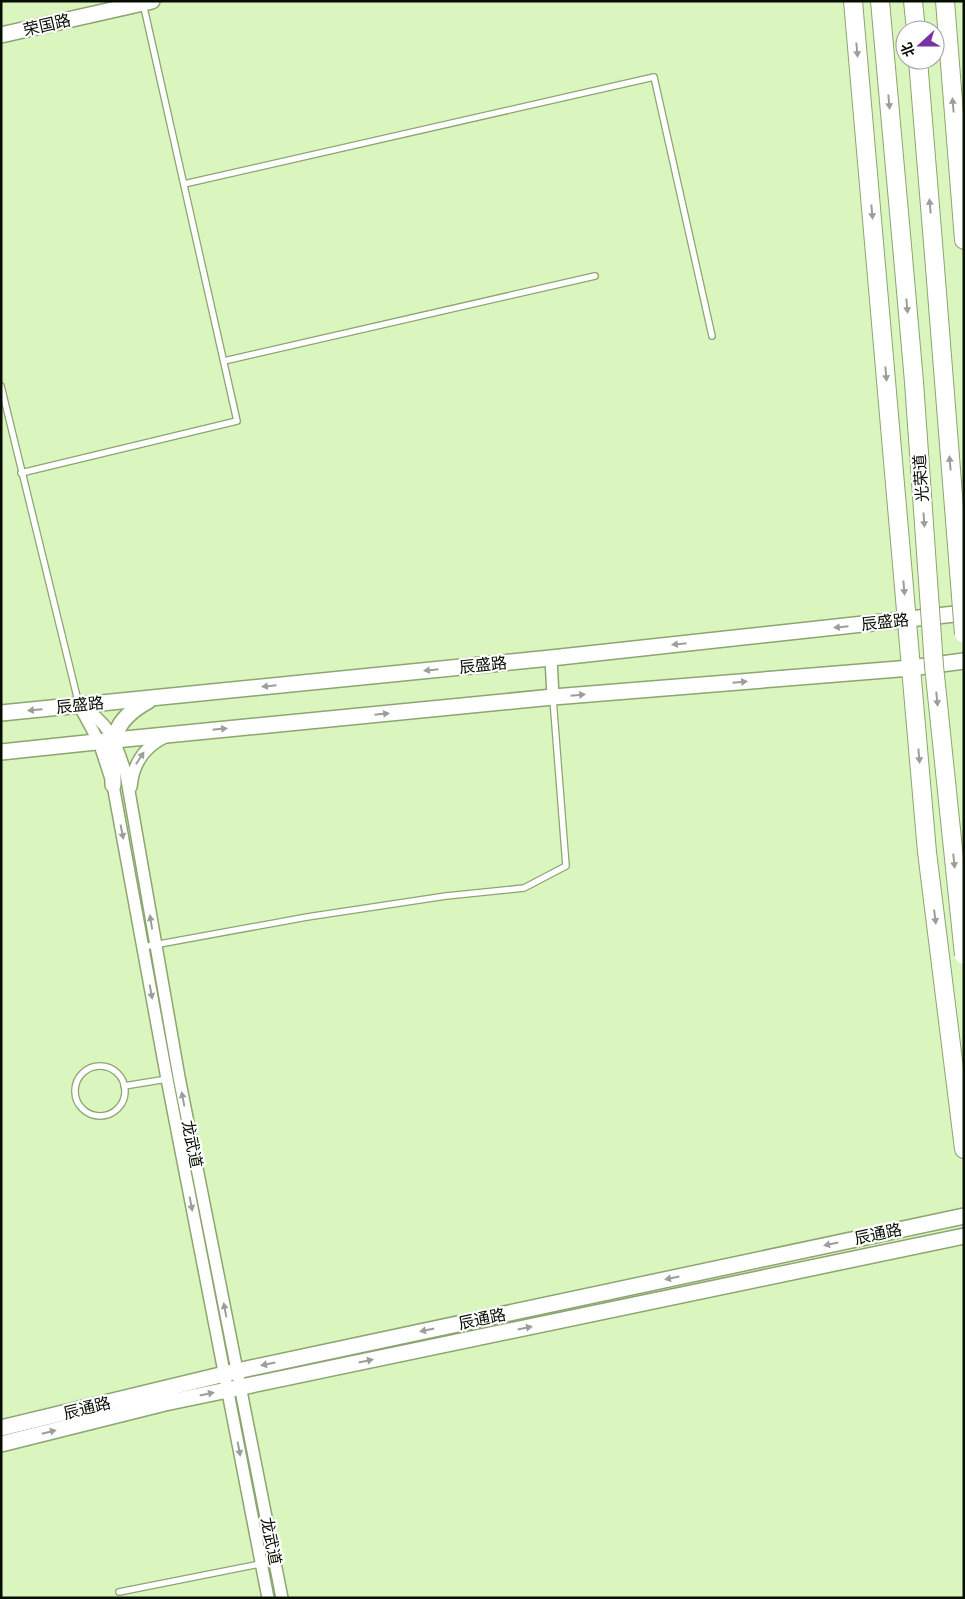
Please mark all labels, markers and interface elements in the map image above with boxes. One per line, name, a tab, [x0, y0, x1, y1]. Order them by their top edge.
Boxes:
street label: 荣国路	[21, 10, 73, 40]
north arrow	[895, 20, 945, 70]
text: 北	[897, 40, 919, 59]
one-way arrow	[854, 42, 862, 58]
one-way arrow	[885, 94, 893, 110]
one-way arrow	[949, 96, 957, 112]
one-way arrow	[925, 198, 933, 214]
one-way arrow	[868, 204, 876, 220]
one-way arrow	[903, 298, 911, 314]
one-way arrow	[883, 366, 891, 382]
street label: 光荣道	[910, 453, 932, 503]
one-way arrow	[946, 455, 954, 471]
one-way arrow	[920, 512, 928, 528]
one-way arrow	[901, 580, 909, 596]
street label: 辰盛路	[860, 610, 910, 634]
one-way arrow	[833, 623, 849, 631]
one-way arrow	[671, 640, 687, 648]
street label: 辰盛路	[458, 653, 508, 677]
one-way arrow	[423, 666, 439, 674]
one-way arrow	[733, 678, 749, 686]
one-way arrow	[261, 682, 277, 690]
one-way arrow	[571, 691, 587, 699]
one-way arrow	[933, 692, 941, 708]
street label: 辰盛路	[55, 693, 105, 717]
one-way arrow	[27, 706, 43, 714]
one-way arrow	[374, 710, 390, 718]
one-way arrow	[212, 725, 228, 733]
one-way arrow	[915, 748, 923, 764]
one-way arrow	[136, 751, 145, 765]
one-way arrow	[118, 825, 126, 841]
one-way arrow	[950, 853, 958, 869]
one-way arrow	[931, 910, 939, 926]
one-way arrow	[147, 913, 155, 929]
one-way arrow	[147, 985, 155, 1001]
one-way arrow	[179, 1090, 187, 1106]
street label: 龙武道	[178, 1119, 206, 1169]
one-way arrow	[187, 1196, 195, 1212]
street label: 辰通路	[853, 1220, 903, 1248]
one-way arrow	[823, 1240, 838, 1248]
one-way arrow	[664, 1274, 679, 1282]
one-way arrow	[220, 1301, 228, 1317]
street label: 辰通路	[457, 1305, 507, 1333]
one-way arrow	[517, 1324, 532, 1332]
one-way arrow	[420, 1326, 435, 1334]
one-way arrow	[358, 1357, 373, 1365]
one-way arrow	[261, 1360, 276, 1368]
one-way arrow	[199, 1390, 215, 1398]
street label: 辰通路	[61, 1393, 113, 1423]
one-way arrow	[41, 1428, 56, 1436]
one-way arrow	[235, 1441, 243, 1457]
street label: 龙武道	[257, 1516, 285, 1566]

